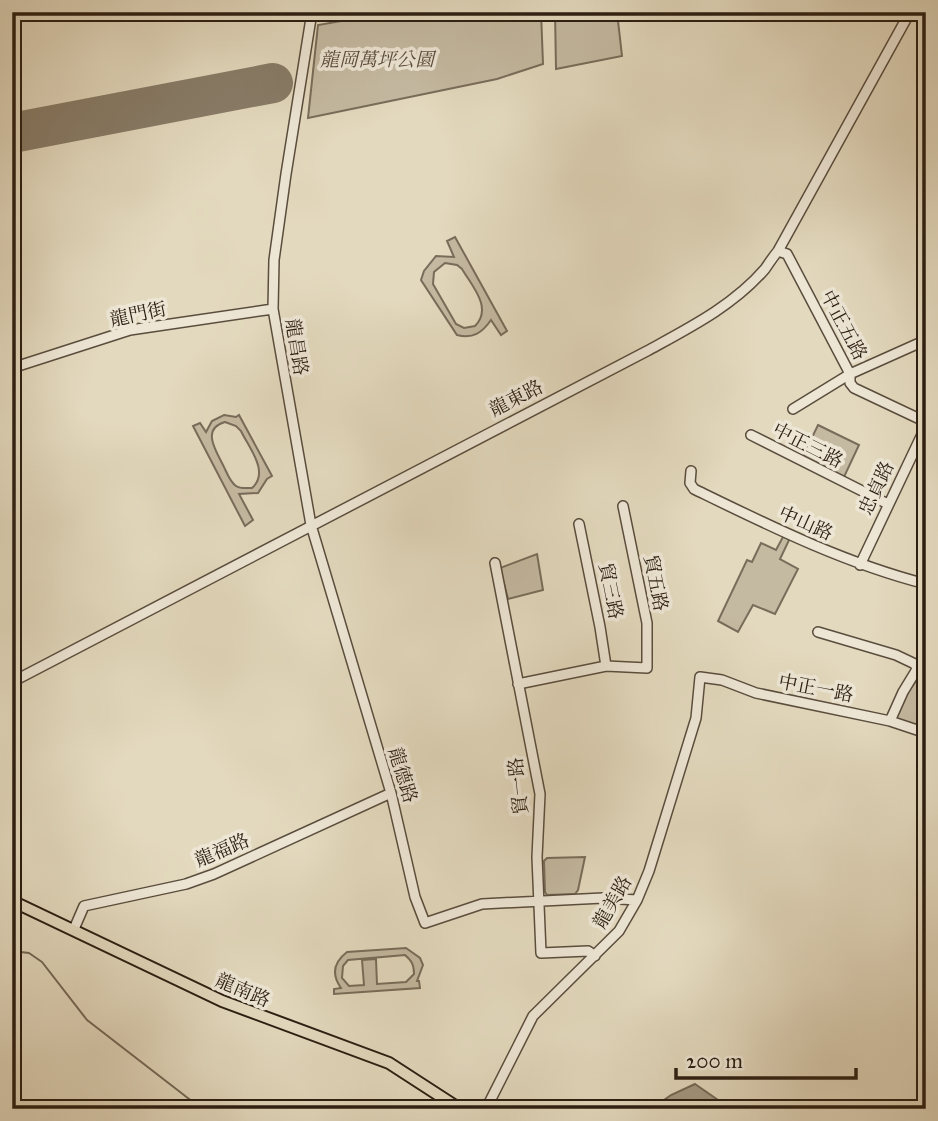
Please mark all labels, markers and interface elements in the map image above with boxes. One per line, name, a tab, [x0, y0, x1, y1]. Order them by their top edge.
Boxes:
park label: 龍岡萬坪公園	[320, 48, 437, 71]
street label: 中正五路	[816, 286, 872, 364]
street label: 龍門街	[108, 297, 168, 331]
street label: 龍昌路	[281, 317, 313, 377]
street label: 龍東路	[485, 375, 547, 421]
street label: 中正三路	[769, 417, 847, 473]
street label: 忠貞路	[854, 457, 898, 519]
street label: 中山路	[775, 501, 837, 545]
street label: 貿五路	[639, 553, 673, 613]
street label: 貿三路	[594, 561, 628, 621]
street label: 中正一路	[776, 669, 856, 707]
street label: 龍德路	[384, 744, 422, 806]
street label: 貿一路	[504, 756, 532, 816]
street label: 龍福路	[191, 828, 253, 872]
street label: 龍美路	[588, 872, 636, 932]
street label: 龍南路	[212, 968, 274, 1012]
scale bar	[676, 1037, 856, 1081]
text: 200 m	[686, 1048, 743, 1074]

